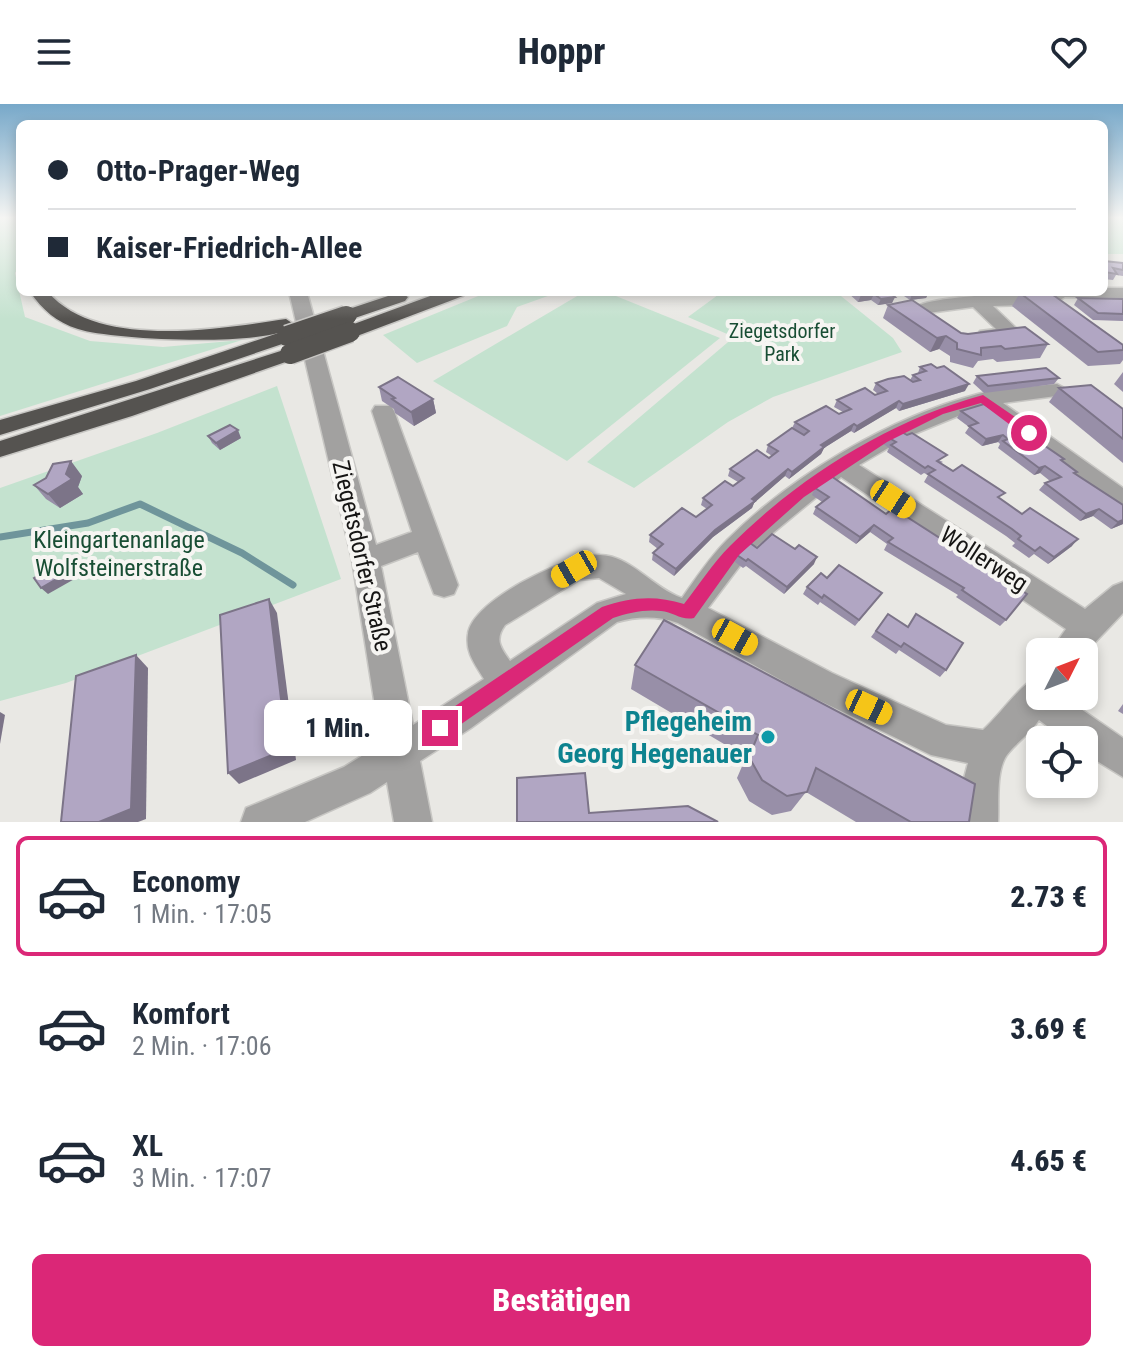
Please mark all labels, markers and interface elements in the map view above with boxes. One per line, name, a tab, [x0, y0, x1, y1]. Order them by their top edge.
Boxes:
icon: menu	[32, 30, 76, 74]
icon: heart	[1047, 30, 1091, 74]
text: Hoppr	[518, 31, 605, 73]
text: Otto-Prager-Weg	[96, 153, 300, 188]
text: Kaiser-Friedrich-Allee	[96, 230, 362, 265]
park label: Ziegetsdorfer Park	[729, 319, 835, 366]
route start	[1011, 415, 1047, 451]
street label: Ziegetsdorfer Straße	[326, 458, 398, 654]
car	[866, 476, 920, 522]
street label: Wollerweg	[935, 520, 1033, 598]
park label: Kleingartenanlage Wolfsteinerstraße	[33, 526, 205, 582]
car	[547, 547, 601, 591]
car	[708, 615, 762, 659]
north arrow	[1026, 638, 1098, 710]
map controls	[1026, 638, 1098, 798]
car	[842, 686, 896, 728]
callout: 1 Min.	[264, 700, 412, 756]
place label: Pflegeheim Georg Hegenauer	[557, 705, 752, 770]
route end	[422, 710, 458, 746]
text: 1 Min.	[305, 713, 371, 743]
button: locate	[1026, 726, 1098, 798]
marker: Pflegeheim Georg Hegenauer	[759, 728, 777, 746]
icon: car	[36, 860, 108, 932]
text: Economy	[132, 864, 240, 899]
text: 2.73 €	[1010, 879, 1087, 914]
text: 1 Min. · 17:05	[132, 899, 272, 929]
icon: car	[36, 992, 108, 1064]
text: Komfort	[132, 996, 230, 1031]
text: 3.69 €	[1010, 1011, 1087, 1046]
text: 2 Min. · 17:06	[132, 1031, 272, 1061]
icon: car	[36, 1124, 108, 1196]
text: XL	[132, 1128, 163, 1163]
text: 4.65 €	[1010, 1143, 1087, 1178]
text: 3 Min. · 17:07	[132, 1163, 272, 1193]
button: Bestätigen	[32, 1254, 1091, 1346]

